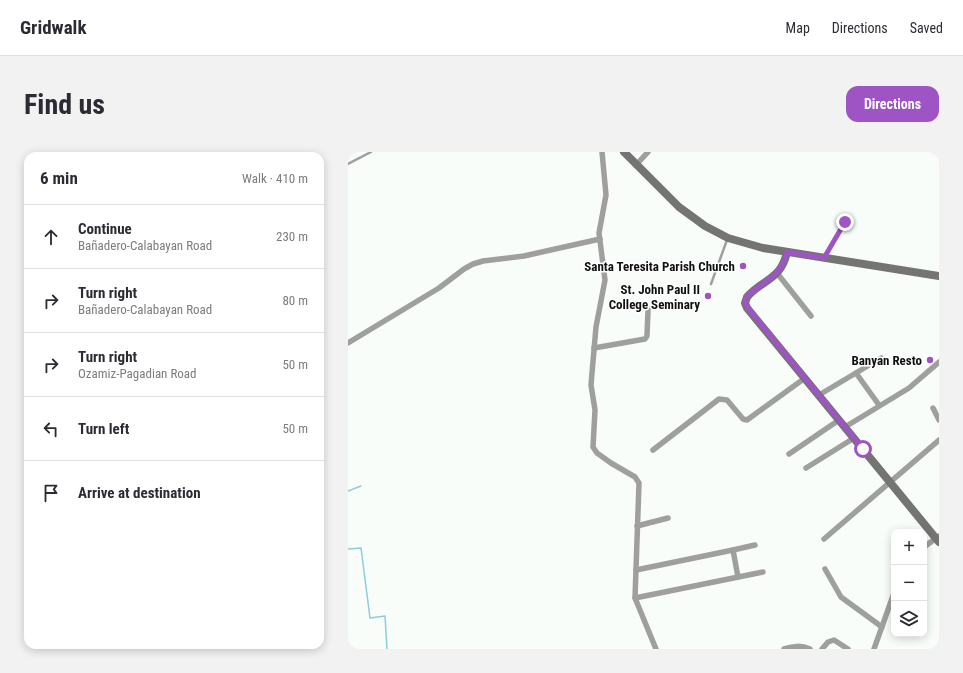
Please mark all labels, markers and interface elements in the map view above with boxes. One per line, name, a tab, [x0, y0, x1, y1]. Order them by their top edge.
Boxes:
text: Gridwalk	[20, 16, 86, 39]
text: Map	[786, 20, 810, 36]
text: Directions	[832, 20, 888, 36]
text: Saved	[910, 20, 943, 36]
button: Directions	[846, 86, 939, 122]
text: Find us	[24, 88, 105, 121]
text: 6 min	[40, 168, 78, 188]
text: Walk · 410 m	[242, 171, 308, 186]
route end	[836, 213, 854, 231]
text: Continue	[78, 220, 132, 238]
icon: ahead	[40, 226, 62, 248]
text: 230 m	[276, 229, 308, 244]
text: Bañadero-Calabayan Road	[78, 238, 212, 253]
place label: Santa Teresita Parish Church	[584, 259, 735, 274]
marker: Santa Teresita Parish Church	[738, 261, 748, 271]
place label: St. John Paul II College Seminary	[609, 282, 700, 312]
text: Turn right	[78, 284, 137, 302]
icon: right	[40, 290, 62, 312]
marker: St. John Paul II College Seminary	[703, 291, 713, 301]
text: 80 m	[282, 293, 308, 308]
text: Bañadero-Calabayan Road	[78, 302, 212, 317]
text: Turn right	[78, 348, 137, 366]
place label: Banyan Resto	[851, 353, 923, 368]
icon: right	[40, 354, 62, 376]
marker: Banyan Resto	[925, 355, 935, 365]
text: 50 m	[282, 357, 308, 372]
text: Ozamiz-Pagadian Road	[78, 366, 197, 381]
icon: left	[40, 418, 62, 440]
text: Turn left	[78, 420, 129, 438]
text: 50 m	[282, 421, 308, 436]
route start	[854, 440, 872, 458]
icon: arrive	[40, 482, 62, 504]
text: Arrive at destination	[78, 484, 201, 502]
map controls	[891, 529, 927, 637]
button: +	[891, 529, 927, 565]
button: −	[891, 565, 927, 601]
button: layers	[891, 601, 927, 637]

